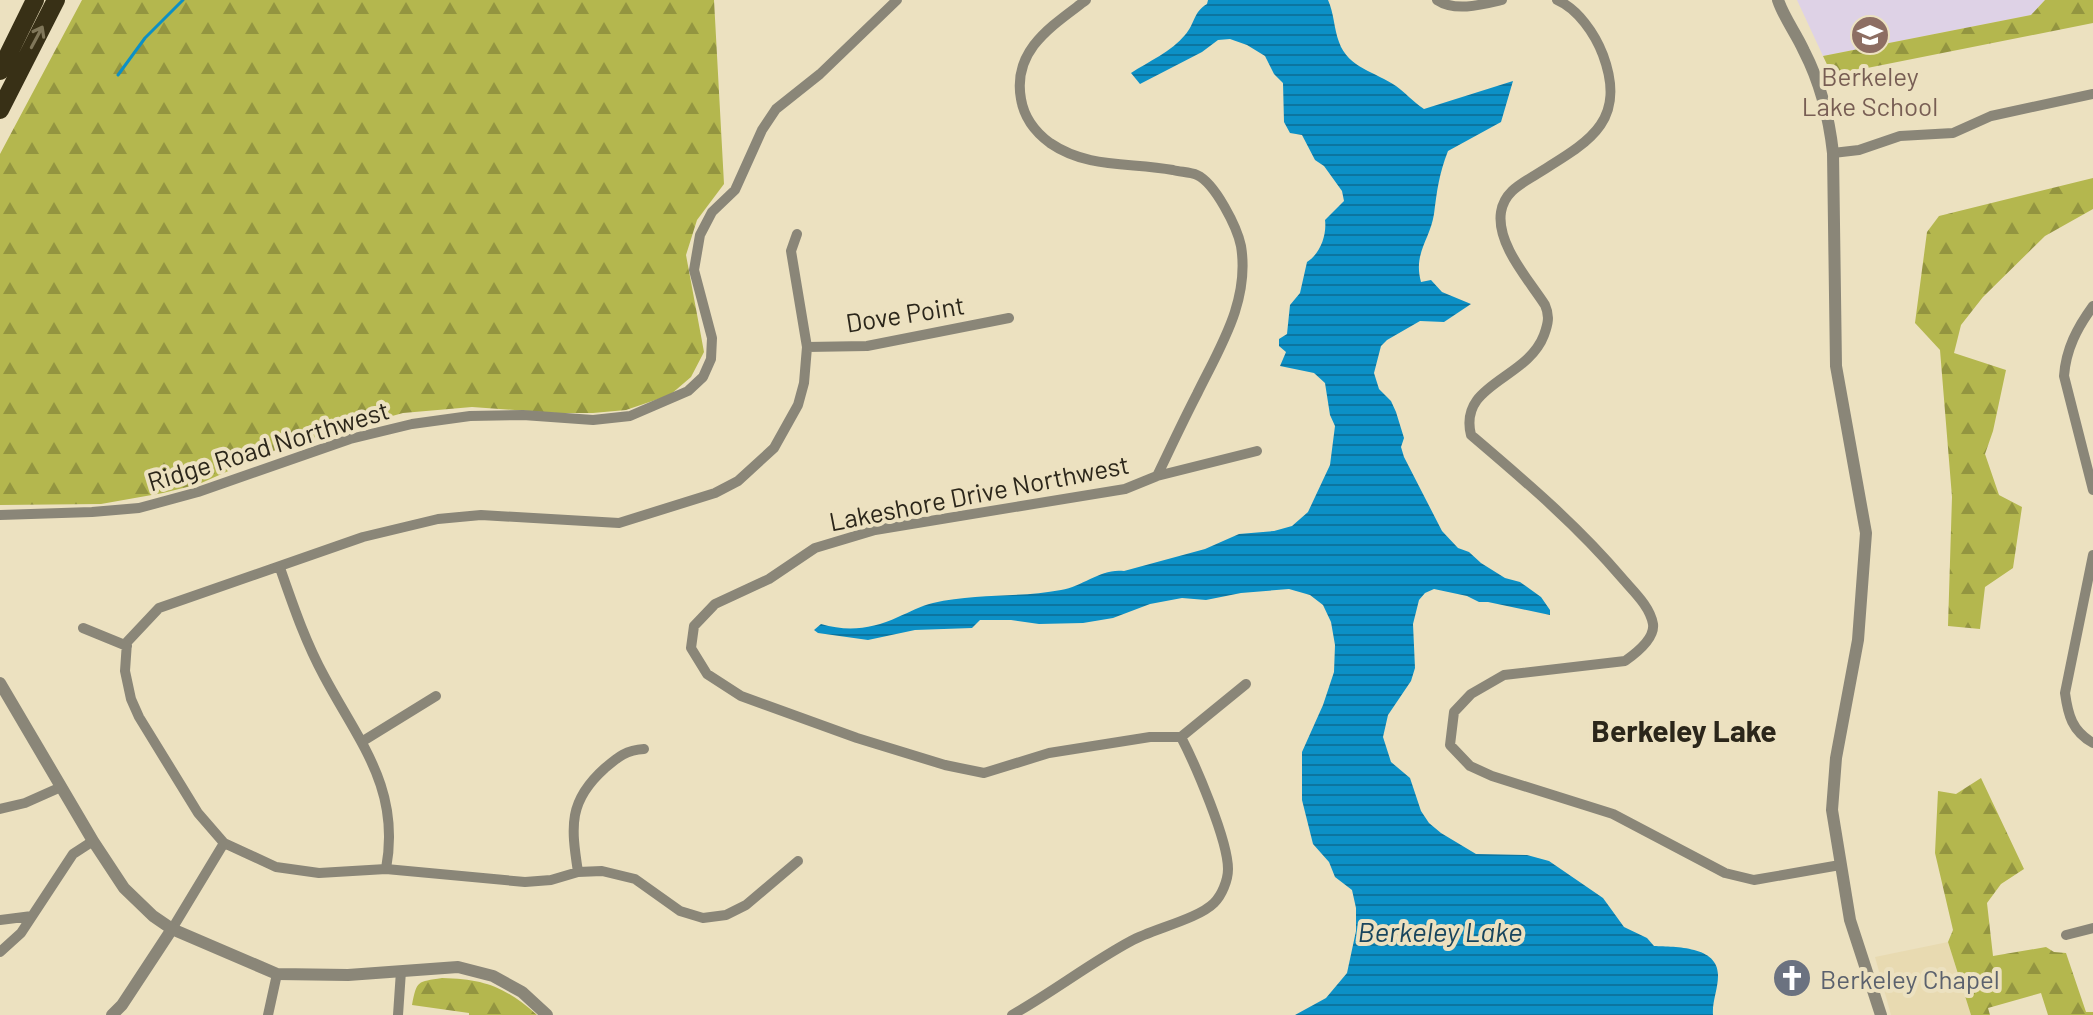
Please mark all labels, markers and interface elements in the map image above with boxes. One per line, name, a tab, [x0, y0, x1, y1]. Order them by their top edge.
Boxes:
school or university icon: Berkeley Lake School	[1849, 14, 1891, 56]
one-way arrow	[29, 26, 45, 49]
place label: Berkeley Lake School	[1802, 60, 1938, 121]
street label: Dove Point	[843, 288, 967, 338]
street label: Ridge Road Northwest	[143, 393, 393, 497]
street label: Lakeshore Drive Northwest	[826, 448, 1132, 536]
district label: Berkeley Lake	[1591, 712, 1777, 748]
water label: Berkeley Lake	[1357, 914, 1523, 948]
church icon: Berkeley Chapel	[1771, 957, 1813, 999]
place label: Berkeley Chapel	[1820, 963, 2000, 994]

